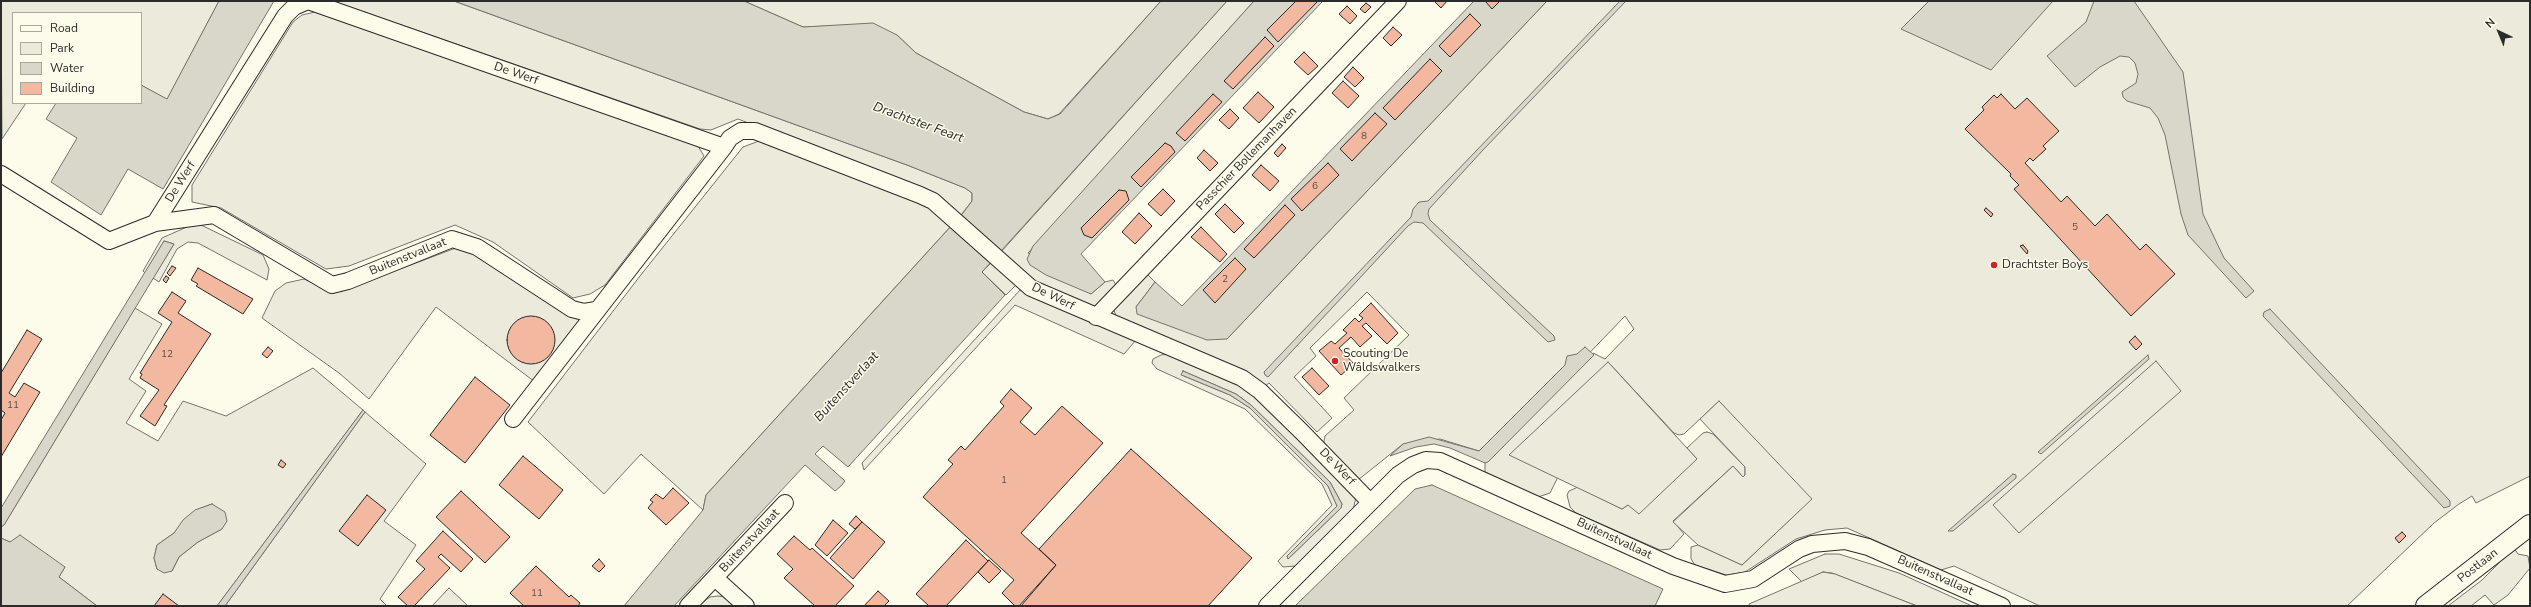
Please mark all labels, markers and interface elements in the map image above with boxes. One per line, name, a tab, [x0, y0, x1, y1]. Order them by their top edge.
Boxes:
legend	[12, 12, 142, 104]
north arrow	[2479, 12, 2519, 52]
text: N	[2482, 15, 2498, 31]
text: Road	[50, 20, 78, 36]
text: Park	[50, 40, 74, 56]
text: Water	[50, 60, 84, 76]
street label: De Werf	[492, 60, 540, 88]
text: Building	[50, 80, 95, 96]
water label: Drachtster Feart	[871, 99, 965, 147]
street label: Passchier Bollemanhaven	[1194, 104, 1300, 214]
house number: 8	[1361, 131, 1367, 143]
street label: De Werf	[163, 159, 199, 205]
house number: 6	[1312, 181, 1318, 193]
house number: 5	[2072, 222, 2078, 234]
street label: Buitenstvallaat	[368, 235, 448, 279]
place label: Drachtster Boys	[2002, 258, 2088, 272]
marker: Drachtster Boys	[1989, 260, 1999, 270]
house number: 2	[1222, 274, 1228, 286]
street label: De Werf	[1029, 280, 1077, 314]
place label: Scouting De Wâldswalkers	[1343, 347, 1420, 375]
house number: 12	[161, 349, 173, 361]
water label: Buitenstverlaat	[811, 349, 883, 425]
marker: Scouting De Wâldswalkers	[1330, 356, 1340, 366]
house number: 11	[7, 400, 19, 412]
street label: De Werf	[1316, 445, 1358, 489]
house number: 1	[1001, 475, 1007, 487]
street label: Buitenstvallaat	[717, 506, 783, 576]
street label: Buitenstvallaat	[1574, 515, 1654, 563]
street label: Postlaan	[2455, 546, 2501, 586]
street label: Buitenstvallaat	[1895, 553, 1975, 599]
house number: 11	[531, 588, 543, 600]

